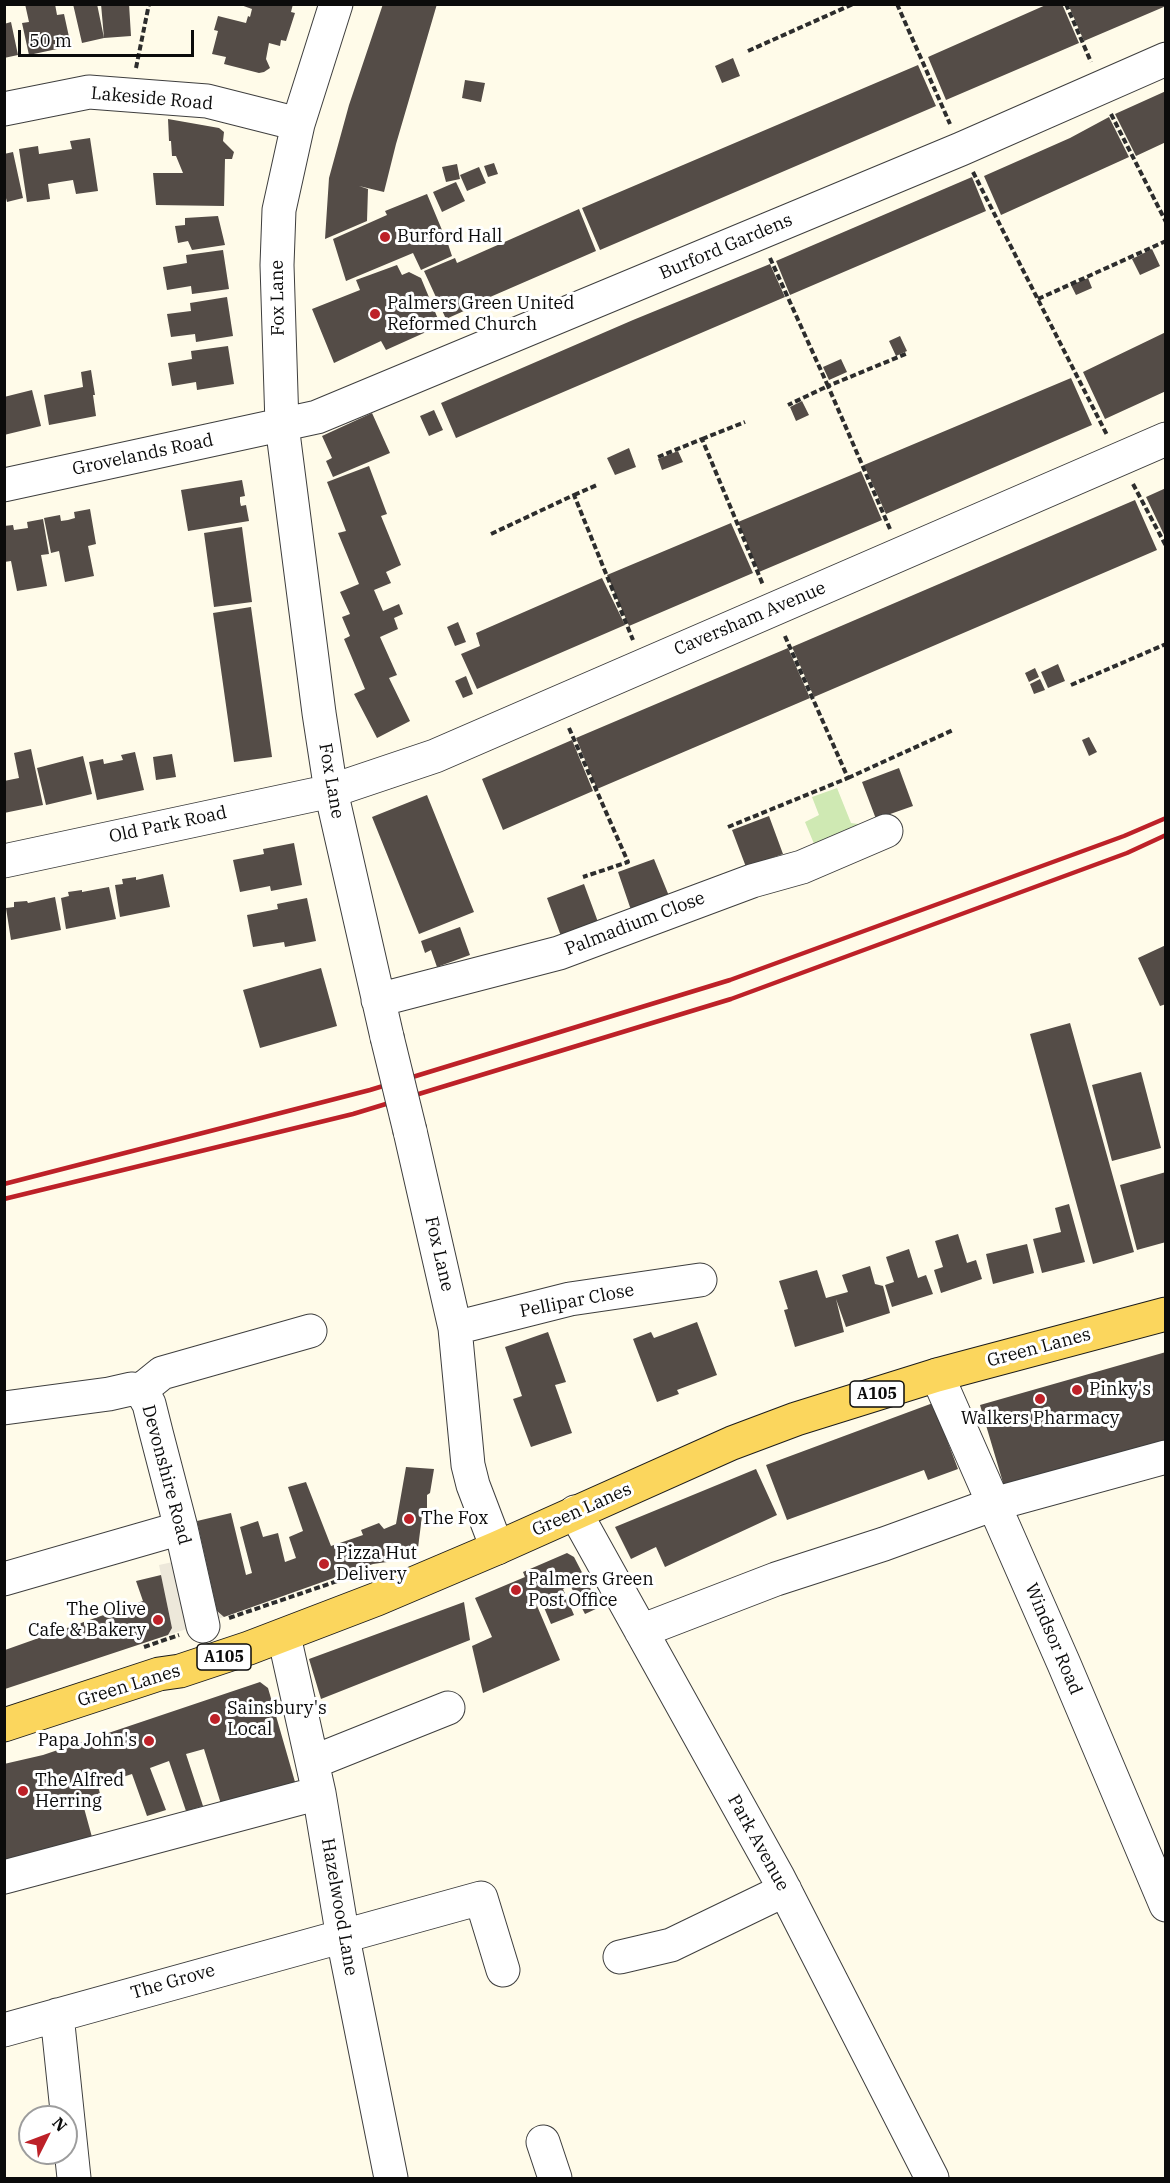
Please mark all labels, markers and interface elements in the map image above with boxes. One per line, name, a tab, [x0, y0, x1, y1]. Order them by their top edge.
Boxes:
scale bar	[21, 18, 196, 56]
text: 50 m	[29, 29, 72, 52]
street label: Lakeside Road	[90, 83, 214, 115]
street label: Burford Gardens	[656, 209, 796, 285]
place label: Burford Hall	[397, 226, 502, 248]
marker: Burford Hall	[378, 230, 392, 244]
street label: Fox Lane	[267, 260, 289, 336]
place label: Palmers Green United Reformed Church	[387, 293, 574, 336]
marker: Palmers Green United Reformed Church	[368, 307, 382, 321]
street label: Grovelands Road	[71, 430, 215, 480]
street label: Caversham Avenue	[671, 577, 829, 661]
street label: Fox Lane	[314, 742, 348, 820]
street label: Old Park Road	[107, 802, 229, 848]
street label: Palmadium Close	[562, 887, 708, 961]
street label: Fox Lane	[420, 1214, 458, 1294]
street label: Pellipar Close	[518, 1279, 636, 1323]
street label: Green Lanes	[985, 1324, 1093, 1372]
place label: Pinky's	[1089, 1379, 1151, 1401]
road number: A105	[850, 1381, 904, 1407]
marker: Pinky's	[1070, 1383, 1084, 1397]
marker: Walkers Pharmacy	[1033, 1392, 1047, 1406]
street label: Devonshire Road	[137, 1403, 195, 1547]
place label: Walkers Pharmacy	[961, 1408, 1119, 1430]
street label: Green Lanes	[529, 1478, 635, 1542]
place label: The Fox	[421, 1508, 488, 1530]
marker: The Fox	[402, 1512, 416, 1526]
place label: Pizza Hut Delivery	[336, 1543, 417, 1586]
marker: Pizza Hut Delivery	[317, 1557, 331, 1571]
place label: Palmers Green Post Office	[528, 1569, 654, 1612]
street label: Windsor Road	[1020, 1580, 1086, 1698]
marker: Palmers Green Post Office	[509, 1583, 523, 1597]
place label: The Olive Cafe & Bakery	[28, 1599, 146, 1642]
marker: The Olive Cafe & Bakery	[151, 1613, 165, 1627]
road number: A105	[197, 1644, 251, 1670]
street label: Green Lanes	[75, 1660, 183, 1712]
place label: Sainsbury's Local	[227, 1698, 327, 1740]
marker: Sainsbury's Local	[208, 1712, 222, 1726]
place label: Papa John's	[38, 1730, 137, 1752]
marker: Papa John's	[142, 1734, 156, 1748]
place label: The Alfred Herring	[35, 1770, 124, 1812]
marker: The Alfred Herring	[16, 1784, 30, 1798]
street label: Park Avenue	[723, 1791, 793, 1895]
street label: Hazelwood Lane	[316, 1837, 362, 1977]
street label: The Grove	[128, 1960, 218, 2004]
north arrow	[18, 2105, 78, 2165]
text: N	[48, 2113, 72, 2136]

